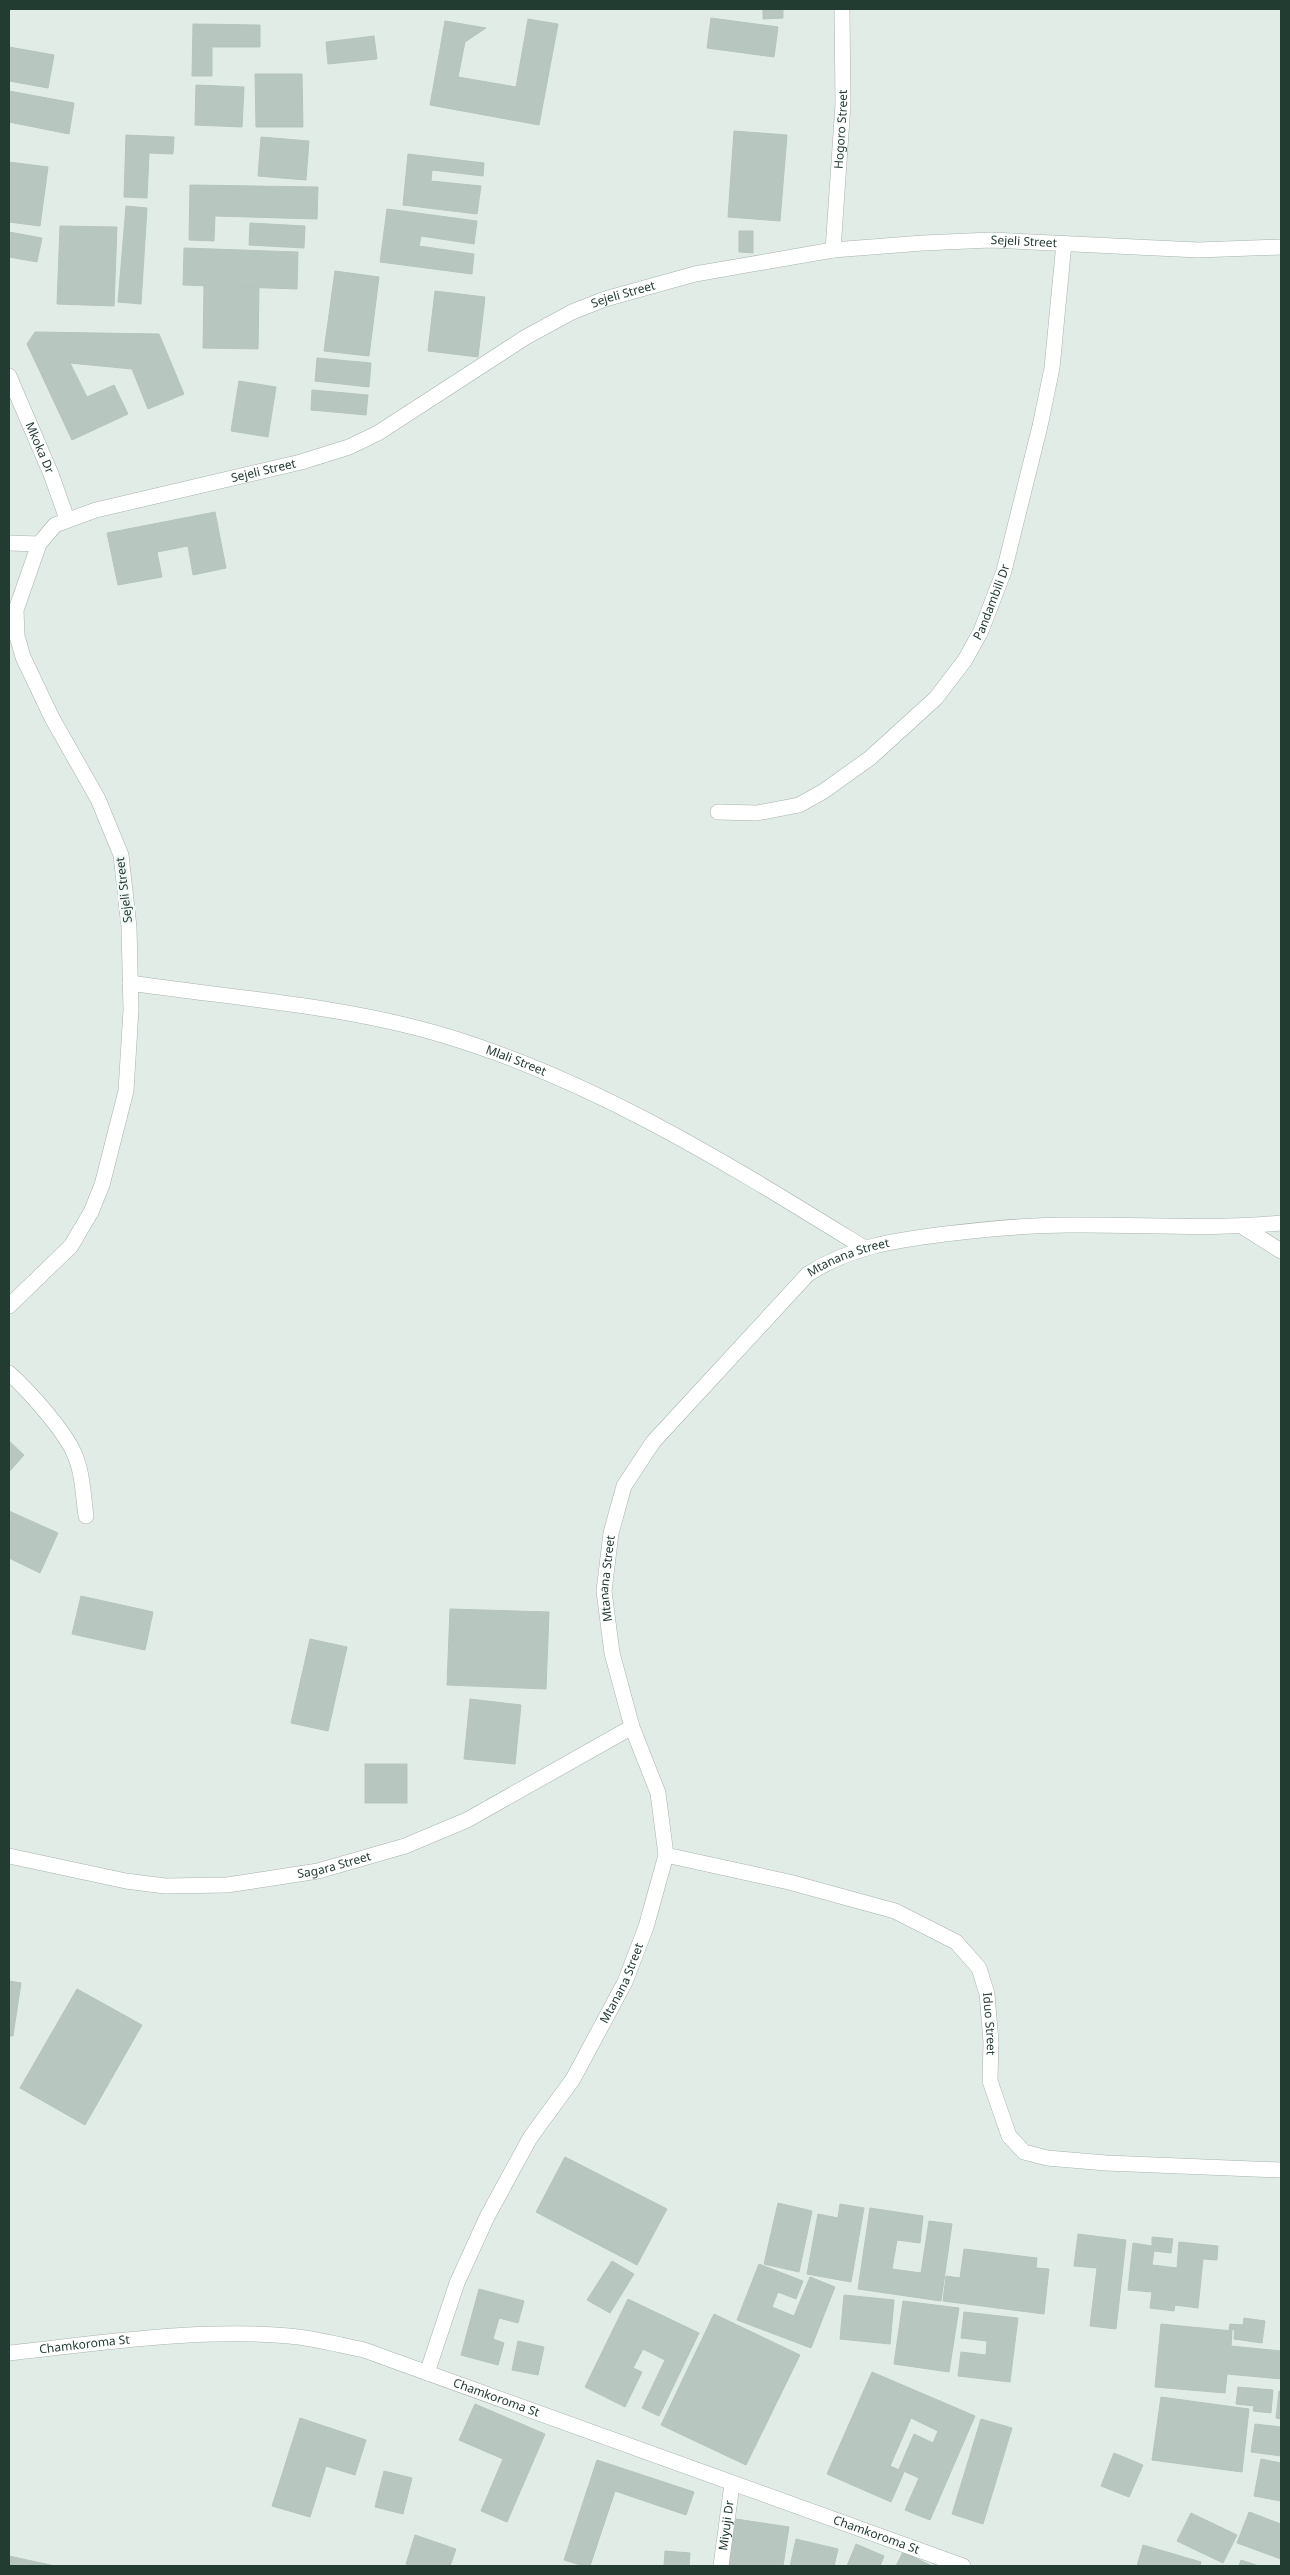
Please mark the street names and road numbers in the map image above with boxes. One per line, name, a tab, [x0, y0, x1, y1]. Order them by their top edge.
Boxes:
street label: Hogoro Street	[830, 89, 851, 169]
street label: Sejeli Street	[990, 231, 1058, 251]
street label: Sejeli Street	[588, 276, 658, 312]
street label: Mkoka Dr	[22, 419, 59, 476]
street label: Sejeli Street	[229, 454, 298, 486]
street label: Pandambili Dr	[969, 562, 1013, 643]
street label: Sejeli Street	[111, 856, 136, 924]
street label: Mlali Street	[484, 1041, 550, 1080]
street label: Mtanana Street	[804, 1234, 891, 1281]
street label: Mtanana Street	[595, 1534, 619, 1623]
street label: Sagara Street	[296, 1847, 373, 1882]
street label: Mtanana Street	[595, 1940, 647, 2026]
street label: Iduo Street	[979, 1992, 1000, 2056]
street label: Chamkoroma St	[38, 2330, 131, 2358]
street label: Chamkoroma St	[451, 2374, 543, 2421]
street label: Miyuji Dr	[714, 2499, 738, 2552]
street label: Chamkoroma St	[831, 2511, 923, 2558]

